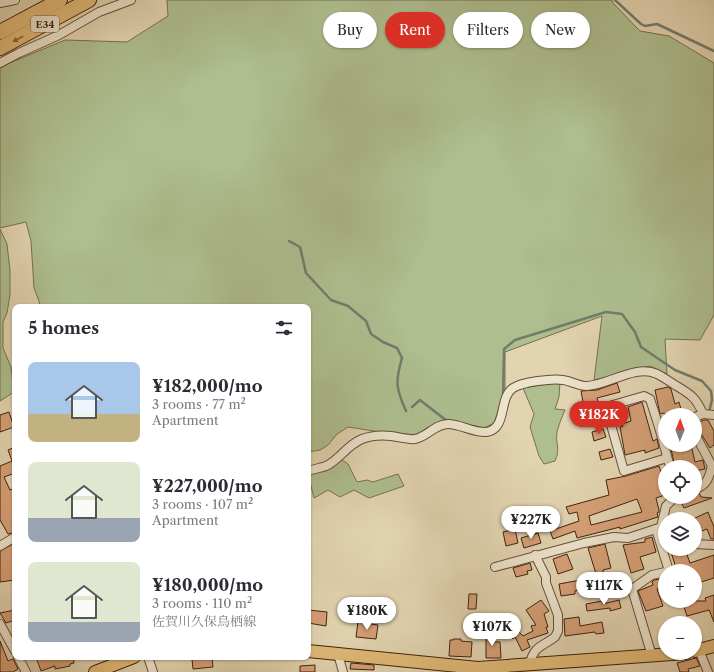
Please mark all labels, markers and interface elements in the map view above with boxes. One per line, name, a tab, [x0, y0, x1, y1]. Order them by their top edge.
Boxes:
chip: Buy	[323, 12, 377, 48]
chip: Rent	[385, 12, 445, 48]
chip: Filters	[453, 12, 523, 48]
chip: New	[531, 12, 590, 48]
road number: E34	[31, 16, 59, 32]
one-way arrow	[12, 36, 24, 42]
icon: filters	[273, 317, 295, 339]
text: 5 homes	[28, 318, 99, 338]
text: ¥182,000/mo	[152, 376, 263, 396]
icon: home	[60, 378, 108, 426]
text: 3 rooms · 77 m²	[152, 396, 246, 412]
pin: ¥182K	[571, 401, 627, 435]
text: ¥182K	[579, 406, 619, 422]
north arrow	[658, 408, 702, 452]
map controls	[658, 408, 702, 660]
text: Apartment	[152, 412, 219, 428]
button: locate	[658, 460, 702, 504]
text: ¥227,000/mo	[152, 476, 262, 496]
icon: home	[60, 478, 108, 526]
text: 3 rooms · 107 m²	[152, 496, 253, 512]
pin: ¥227K	[503, 506, 559, 540]
text: ¥227K	[510, 511, 552, 527]
text: Apartment	[152, 512, 219, 528]
button: layers	[658, 512, 702, 556]
button: +	[658, 564, 702, 608]
pin: ¥117K	[576, 572, 632, 606]
text: ¥180,000/mo	[152, 575, 263, 595]
text: ¥117K	[585, 577, 623, 593]
icon: home	[60, 578, 108, 626]
text: 3 rooms · 110 m²	[152, 595, 252, 611]
pin: ¥180K	[339, 597, 395, 631]
text: ¥180K	[346, 602, 388, 618]
text: 佐賀川久保鳥栖線	[152, 613, 256, 629]
pin: ¥107K	[464, 613, 520, 647]
button: −	[658, 616, 702, 660]
text: ¥107K	[472, 618, 512, 634]

